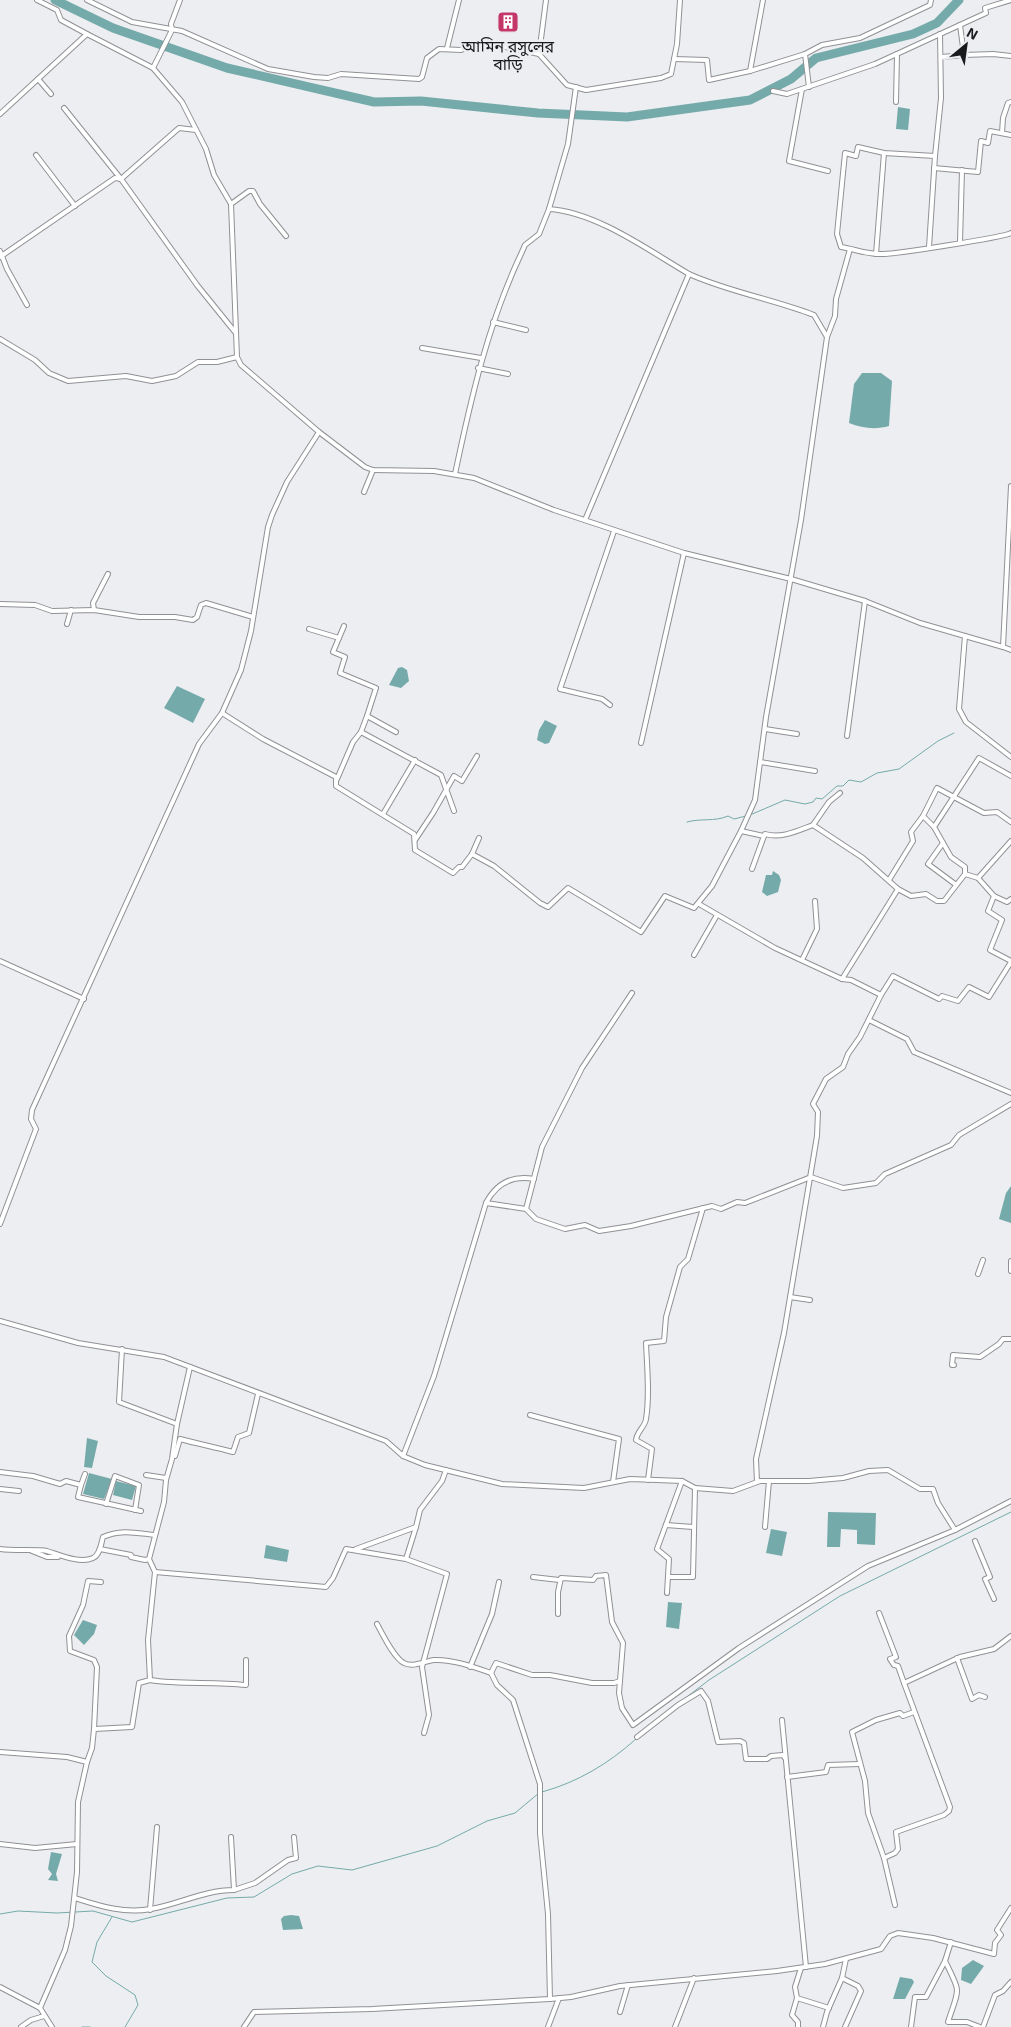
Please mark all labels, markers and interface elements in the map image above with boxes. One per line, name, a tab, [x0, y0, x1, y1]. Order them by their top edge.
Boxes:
building icon: আমিন রসুলের বাড়ি	[496, 10, 520, 34]
north arrow	[941, 20, 991, 70]
text: N	[964, 23, 981, 43]
place label: আমিন রসুলের বাড়ি	[461, 36, 555, 73]

